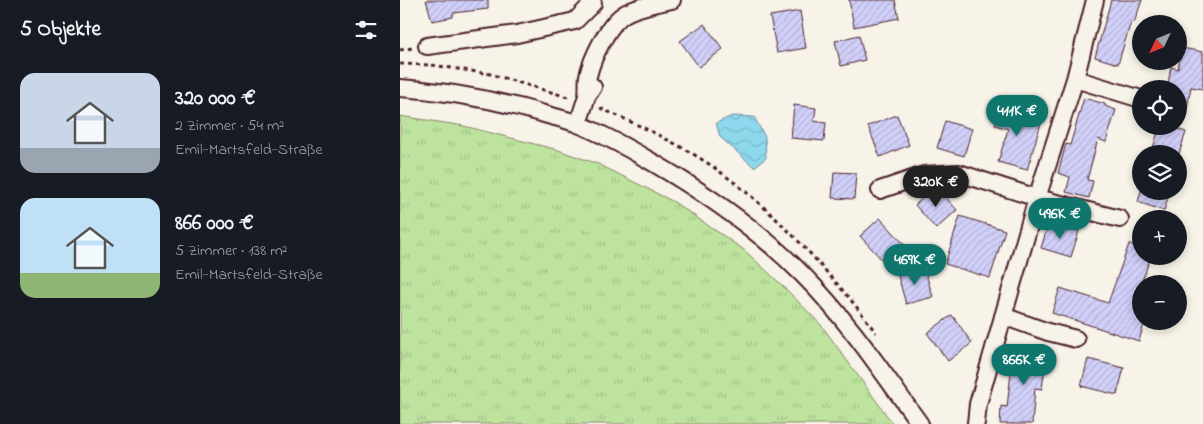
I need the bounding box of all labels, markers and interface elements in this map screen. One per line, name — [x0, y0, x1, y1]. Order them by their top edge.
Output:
text: 5 Objekte — [20, 15, 101, 45]
north arrow — [1132, 15, 1188, 70]
map controls — [1132, 15, 1187, 330]
icon: filters — [352, 16, 380, 44]
button: locate — [1132, 80, 1187, 135]
text: 320 000 € — [175, 84, 256, 114]
icon: home — [60, 93, 120, 153]
pin: 411K € — [976, 94, 1058, 137]
text: 411K € — [997, 99, 1037, 123]
text: 2 Zimmer · 54 m² — [175, 114, 284, 138]
text: Emil-Martsfeld-Straße — [175, 138, 323, 162]
button: layers — [1132, 145, 1187, 200]
pin: 320K € — [895, 166, 977, 208]
text: 320K € — [914, 170, 958, 194]
pin: 496K € — [1019, 198, 1101, 240]
text: 496K € — [1039, 202, 1081, 226]
text: 866 000 € — [175, 209, 254, 239]
button: + — [1132, 210, 1187, 265]
icon: home — [60, 218, 120, 278]
text: 5 Zimmer · 138 m² — [175, 239, 287, 263]
pin: 469K € — [874, 244, 956, 286]
text: 469K € — [894, 248, 936, 272]
text: Emil-Martsfeld-Straße — [175, 263, 323, 287]
button: − — [1132, 275, 1187, 330]
pin: 866K € — [983, 344, 1065, 386]
text: 866K € — [1003, 348, 1046, 372]

